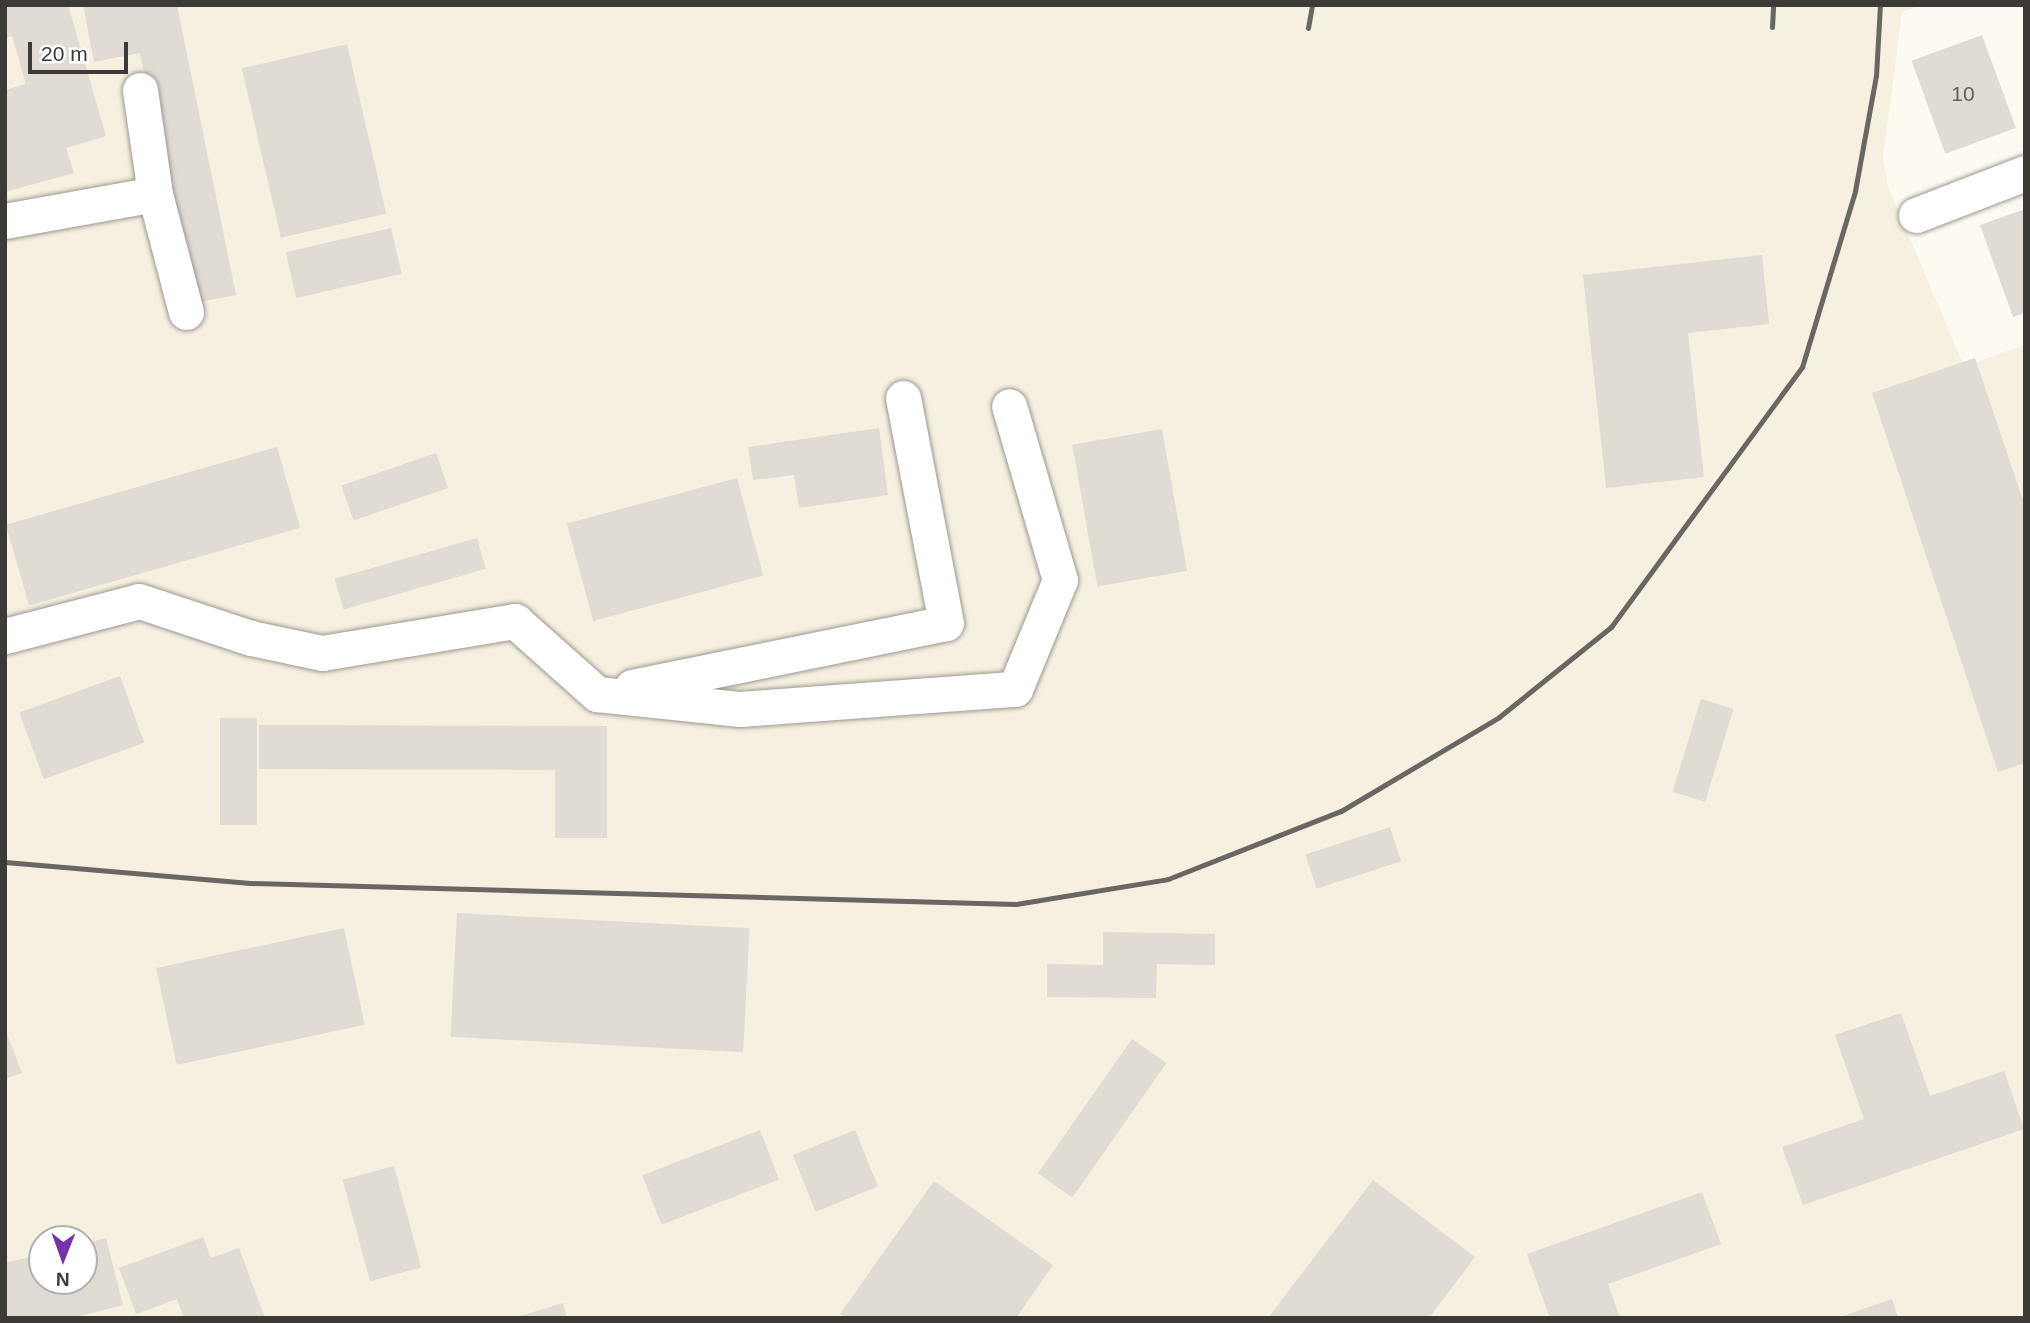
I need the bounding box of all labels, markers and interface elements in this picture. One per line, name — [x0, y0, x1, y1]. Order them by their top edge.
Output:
scale bar — [32, 28, 131, 72]
text: 20 m — [41, 42, 88, 65]
house number: 10 — [1951, 81, 1975, 107]
north arrow — [28, 1225, 98, 1295]
text: N — [56, 1269, 70, 1290]

